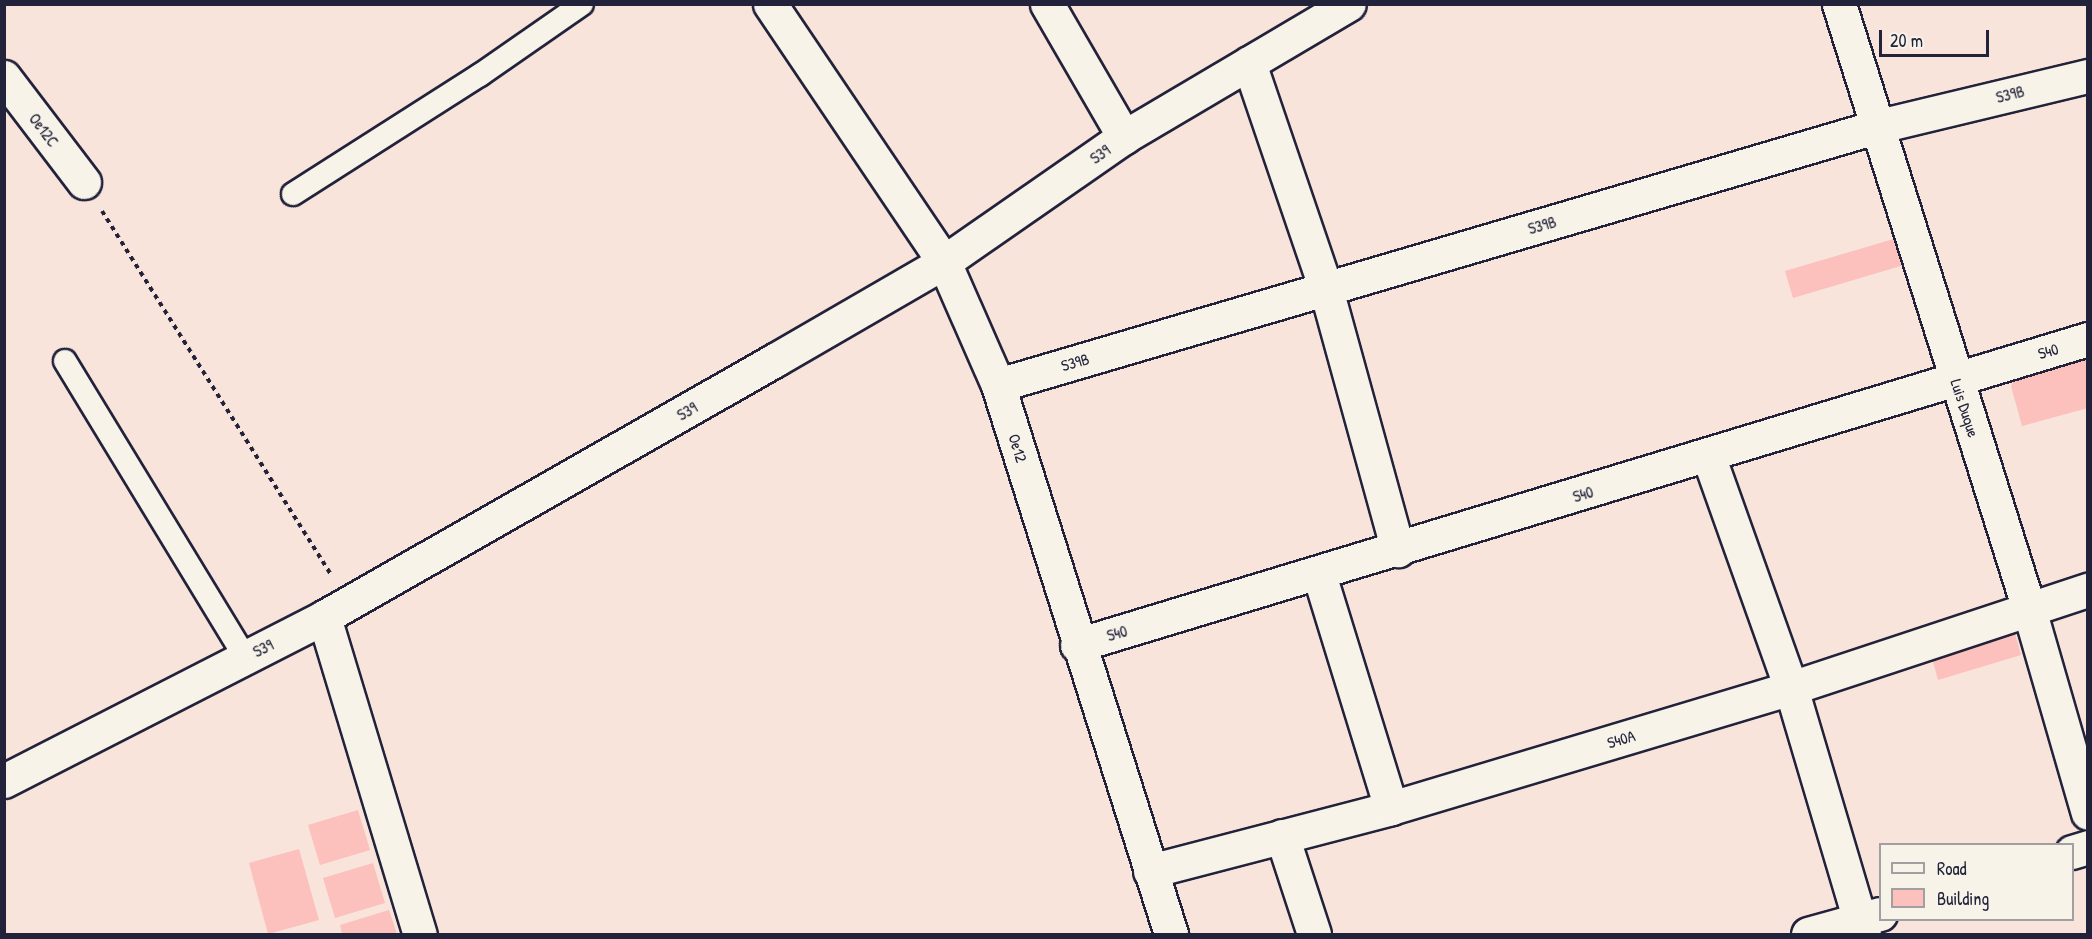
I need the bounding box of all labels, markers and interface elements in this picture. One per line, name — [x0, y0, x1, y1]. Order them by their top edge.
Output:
scale bar — [1882, 18, 1992, 56]
text: 20 m — [1890, 28, 1923, 53]
street label: S39B — [1994, 81, 2026, 107]
street label: Oe12C — [25, 109, 63, 151]
street label: S39 — [1086, 140, 1114, 168]
street label: S39B — [1526, 212, 1558, 238]
street label: S40 — [2035, 339, 2061, 363]
street label: S39B — [1059, 349, 1091, 375]
street label: Luis Duque — [1947, 377, 1983, 439]
street label: S39 — [673, 398, 701, 424]
street label: Oe12 — [1005, 432, 1031, 464]
street label: S40 — [1570, 482, 1596, 506]
street label: S40 — [1104, 621, 1130, 645]
street label: S39 — [250, 635, 276, 661]
street label: S40A — [1605, 726, 1637, 752]
legend — [1879, 843, 2074, 921]
text: Road — [1937, 856, 1967, 881]
text: Building — [1937, 886, 1989, 911]

